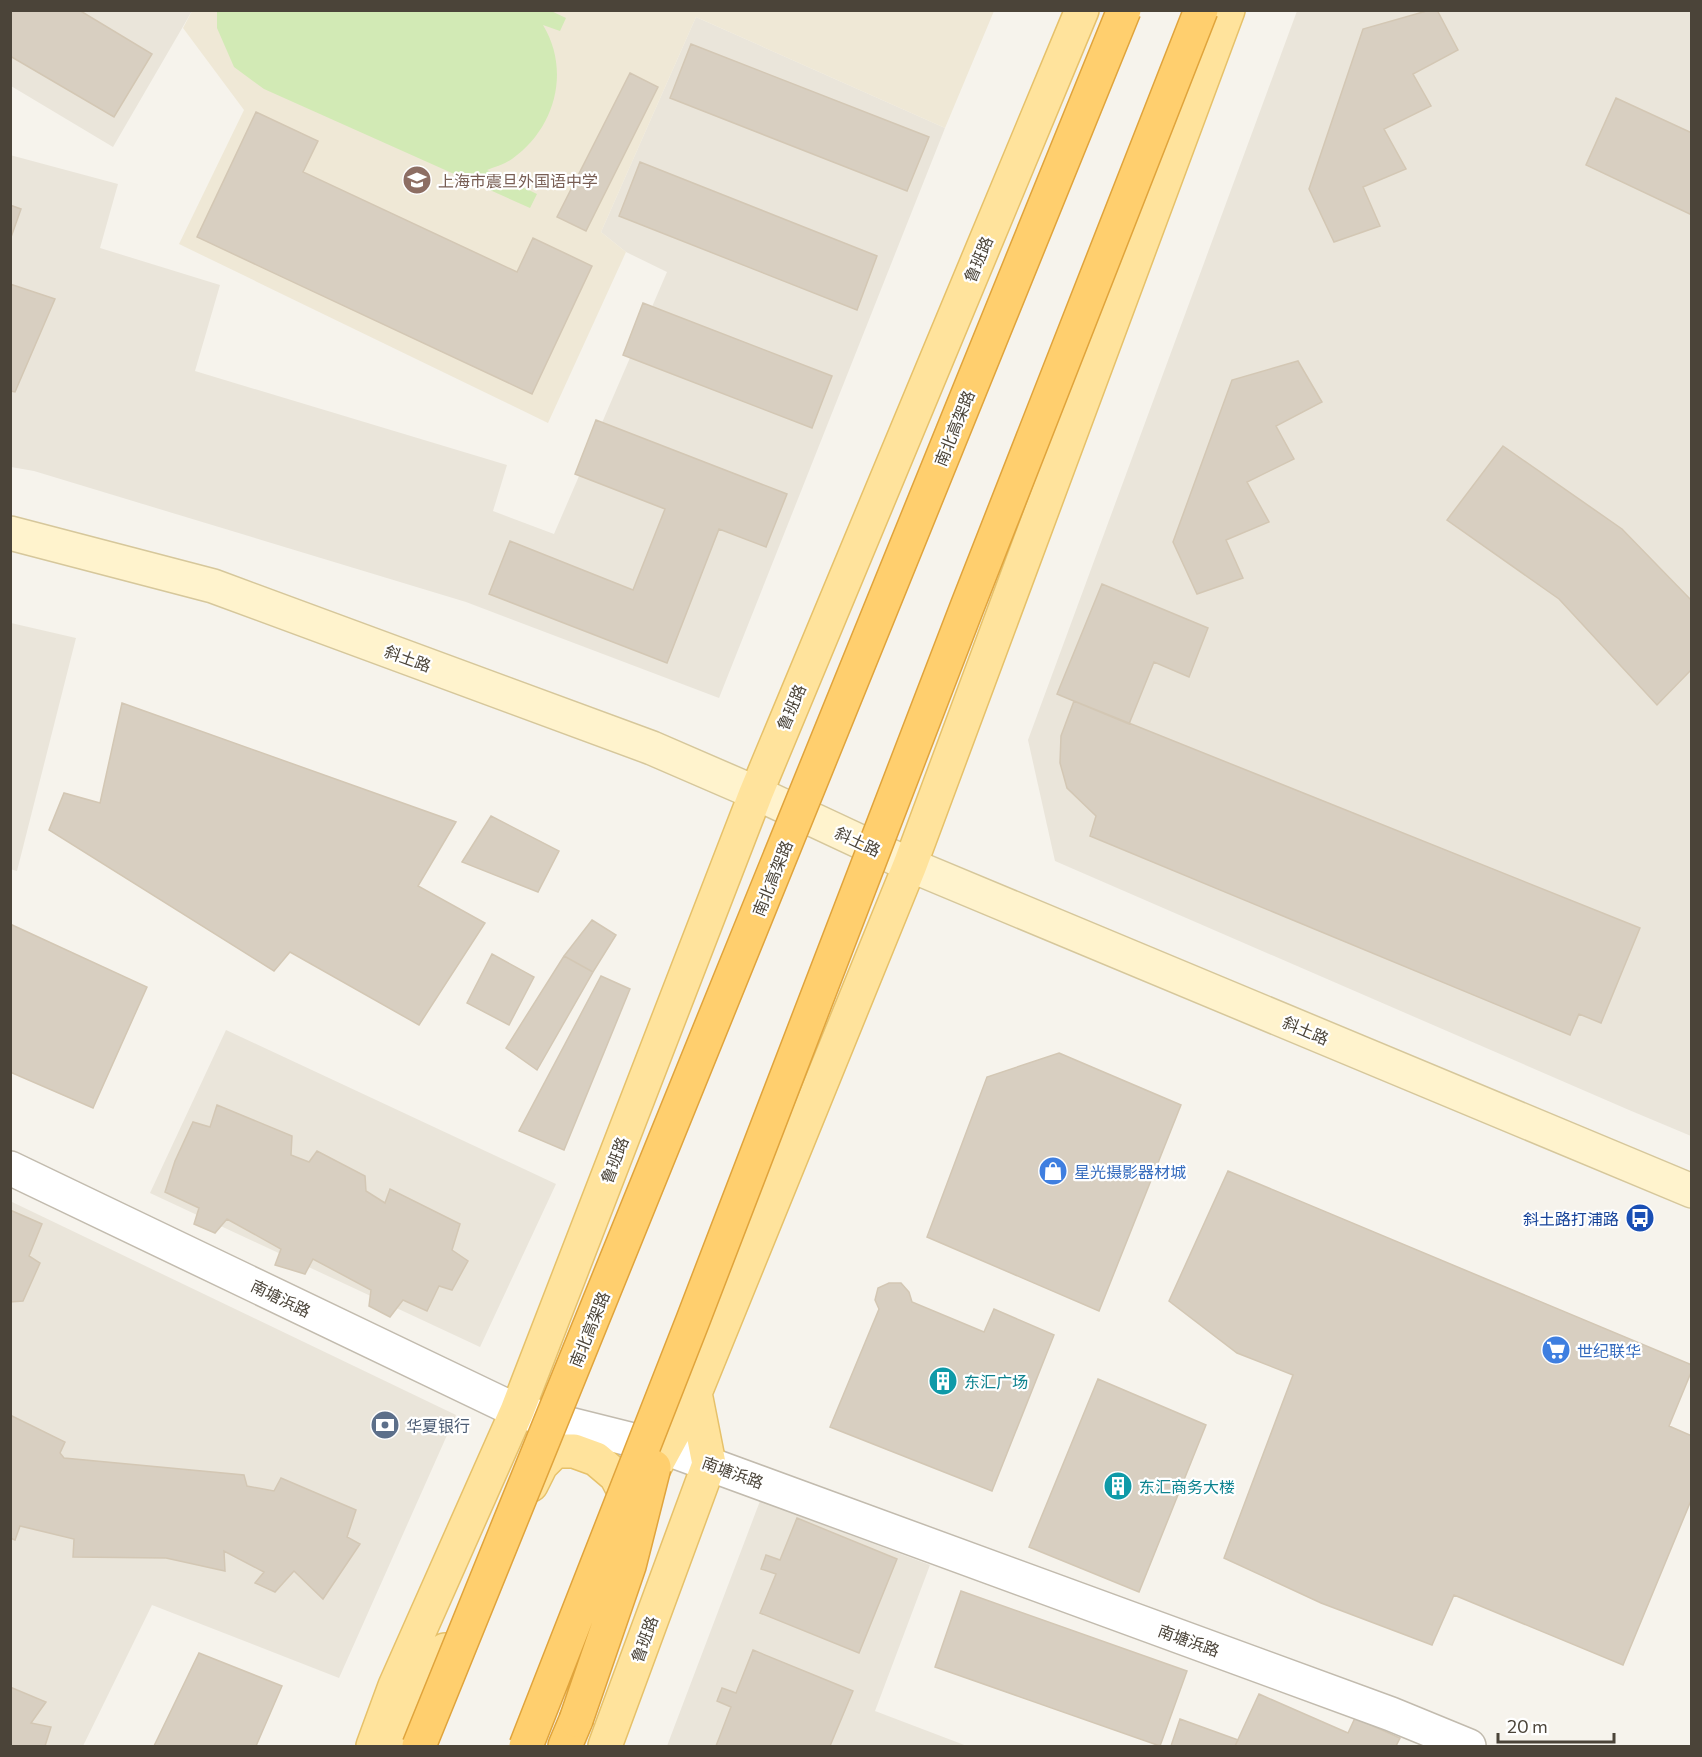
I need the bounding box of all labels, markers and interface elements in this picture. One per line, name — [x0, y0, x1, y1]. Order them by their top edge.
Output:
school or university icon: 上海市震旦外国语中学 — [401, 164, 433, 196]
place label: 上海市震旦外国语中学 — [438, 171, 598, 190]
street label: 鲁班路 — [960, 233, 996, 285]
street label: 南北高架路 — [930, 387, 978, 469]
street label: 斜土路 — [382, 641, 434, 675]
street label: 鲁班路 — [773, 681, 809, 733]
street label: 斜土路 — [832, 822, 884, 860]
street label: 南北高架路 — [748, 837, 796, 919]
street label: 斜土路 — [1280, 1012, 1332, 1048]
street label: 鲁班路 — [597, 1134, 631, 1186]
shop icon: 星光摄影器材城 — [1037, 1155, 1069, 1187]
place label: 星光摄影器材城 — [1074, 1162, 1186, 1181]
bus stop icon: 斜土路打浦路 — [1624, 1202, 1656, 1234]
place label: 斜土路打浦路 — [1523, 1209, 1619, 1228]
street label: 南塘浜路 — [248, 1275, 314, 1321]
street label: 南北高架路 — [565, 1288, 613, 1370]
supermarket icon: 世纪联华 — [1540, 1334, 1572, 1366]
place label: 世纪联华 — [1577, 1341, 1641, 1360]
building icon: 东汇广场 — [927, 1365, 959, 1397]
place label: 东汇广场 — [964, 1372, 1028, 1391]
bank icon: 华夏银行 — [369, 1409, 401, 1441]
place label: 华夏银行 — [406, 1416, 470, 1435]
street label: 南塘浜路 — [700, 1452, 766, 1492]
building icon: 东汇商务大楼 — [1102, 1470, 1134, 1502]
place label: 东汇商务大楼 — [1139, 1477, 1235, 1496]
street label: 鲁班路 — [627, 1613, 661, 1665]
street label: 南塘浜路 — [1156, 1620, 1222, 1660]
scale bar — [1498, 1706, 1614, 1744]
text: 20 m — [1507, 1715, 1548, 1737]

